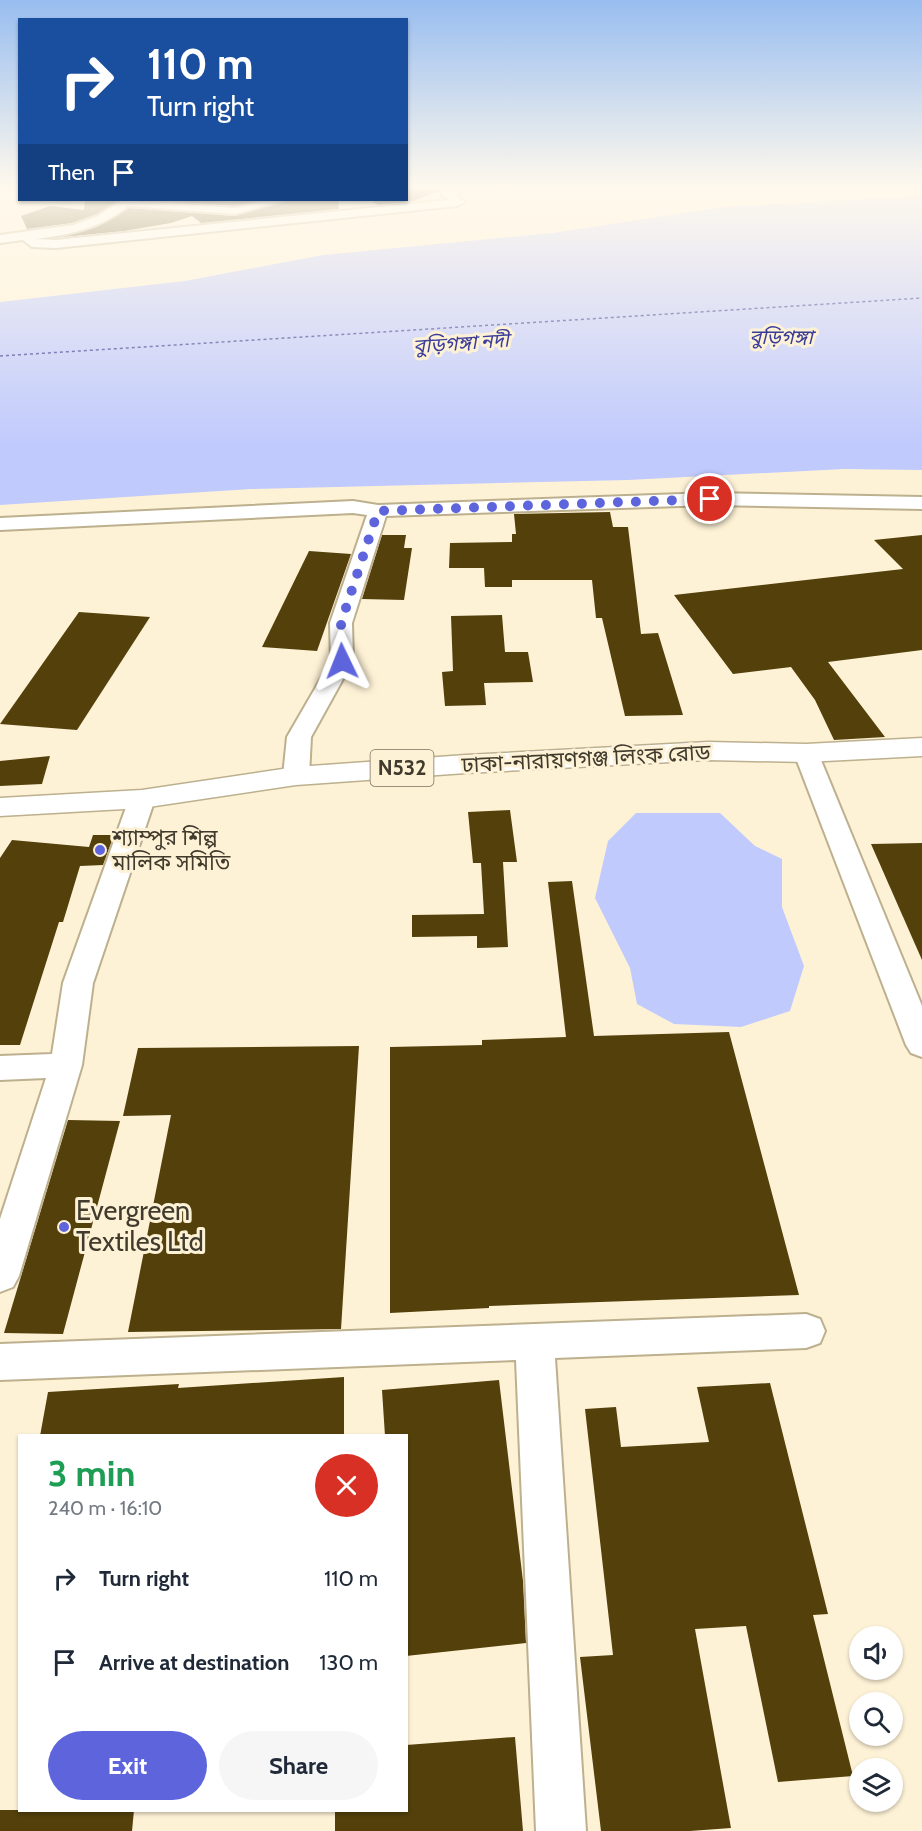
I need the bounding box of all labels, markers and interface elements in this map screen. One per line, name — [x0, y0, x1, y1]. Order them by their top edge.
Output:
text: 110 m — [147, 38, 254, 90]
icon: right — [48, 42, 126, 120]
text: Turn right — [147, 90, 254, 123]
icon: arrive — [107, 156, 140, 189]
text: Then — [48, 159, 95, 186]
water label: বুড়িগঙ্গা — [749, 325, 816, 349]
water label: বুড়িগঙ্গা নদী — [412, 327, 513, 358]
pin — [684, 473, 735, 524]
icon: arrive — [693, 482, 726, 515]
position arrow — [310, 629, 374, 693]
street label: ঢাকা-নারায়ণগঞ্জ লিংক রোড — [460, 738, 711, 779]
road number: N532 — [370, 750, 434, 786]
place label: শ্যাম্পুর শিল্প মালিক সমিতি — [111, 824, 231, 876]
marker: শ্যাম্পুর শিল্প মালিক সমিতি — [93, 843, 107, 857]
place label: Evergreen Textiles Ltd — [76, 1194, 204, 1258]
marker: Evergreen Textiles Ltd — [57, 1220, 71, 1234]
text: 3 min — [48, 1451, 135, 1495]
button: close — [315, 1454, 378, 1517]
text: 240 m · 16:10 — [48, 1496, 162, 1520]
icon: right — [48, 1562, 81, 1595]
text: Turn right — [99, 1565, 189, 1592]
text: 110 m — [324, 1565, 378, 1592]
map controls — [849, 1626, 903, 1812]
button: sound — [849, 1626, 903, 1680]
icon: arrive — [48, 1646, 81, 1679]
text: Arrive at destination — [99, 1649, 289, 1676]
text: 130 m — [319, 1649, 378, 1676]
button: search — [849, 1692, 903, 1746]
button: Exit — [48, 1731, 207, 1800]
button: Share — [219, 1731, 378, 1800]
button: layers — [849, 1758, 903, 1812]

